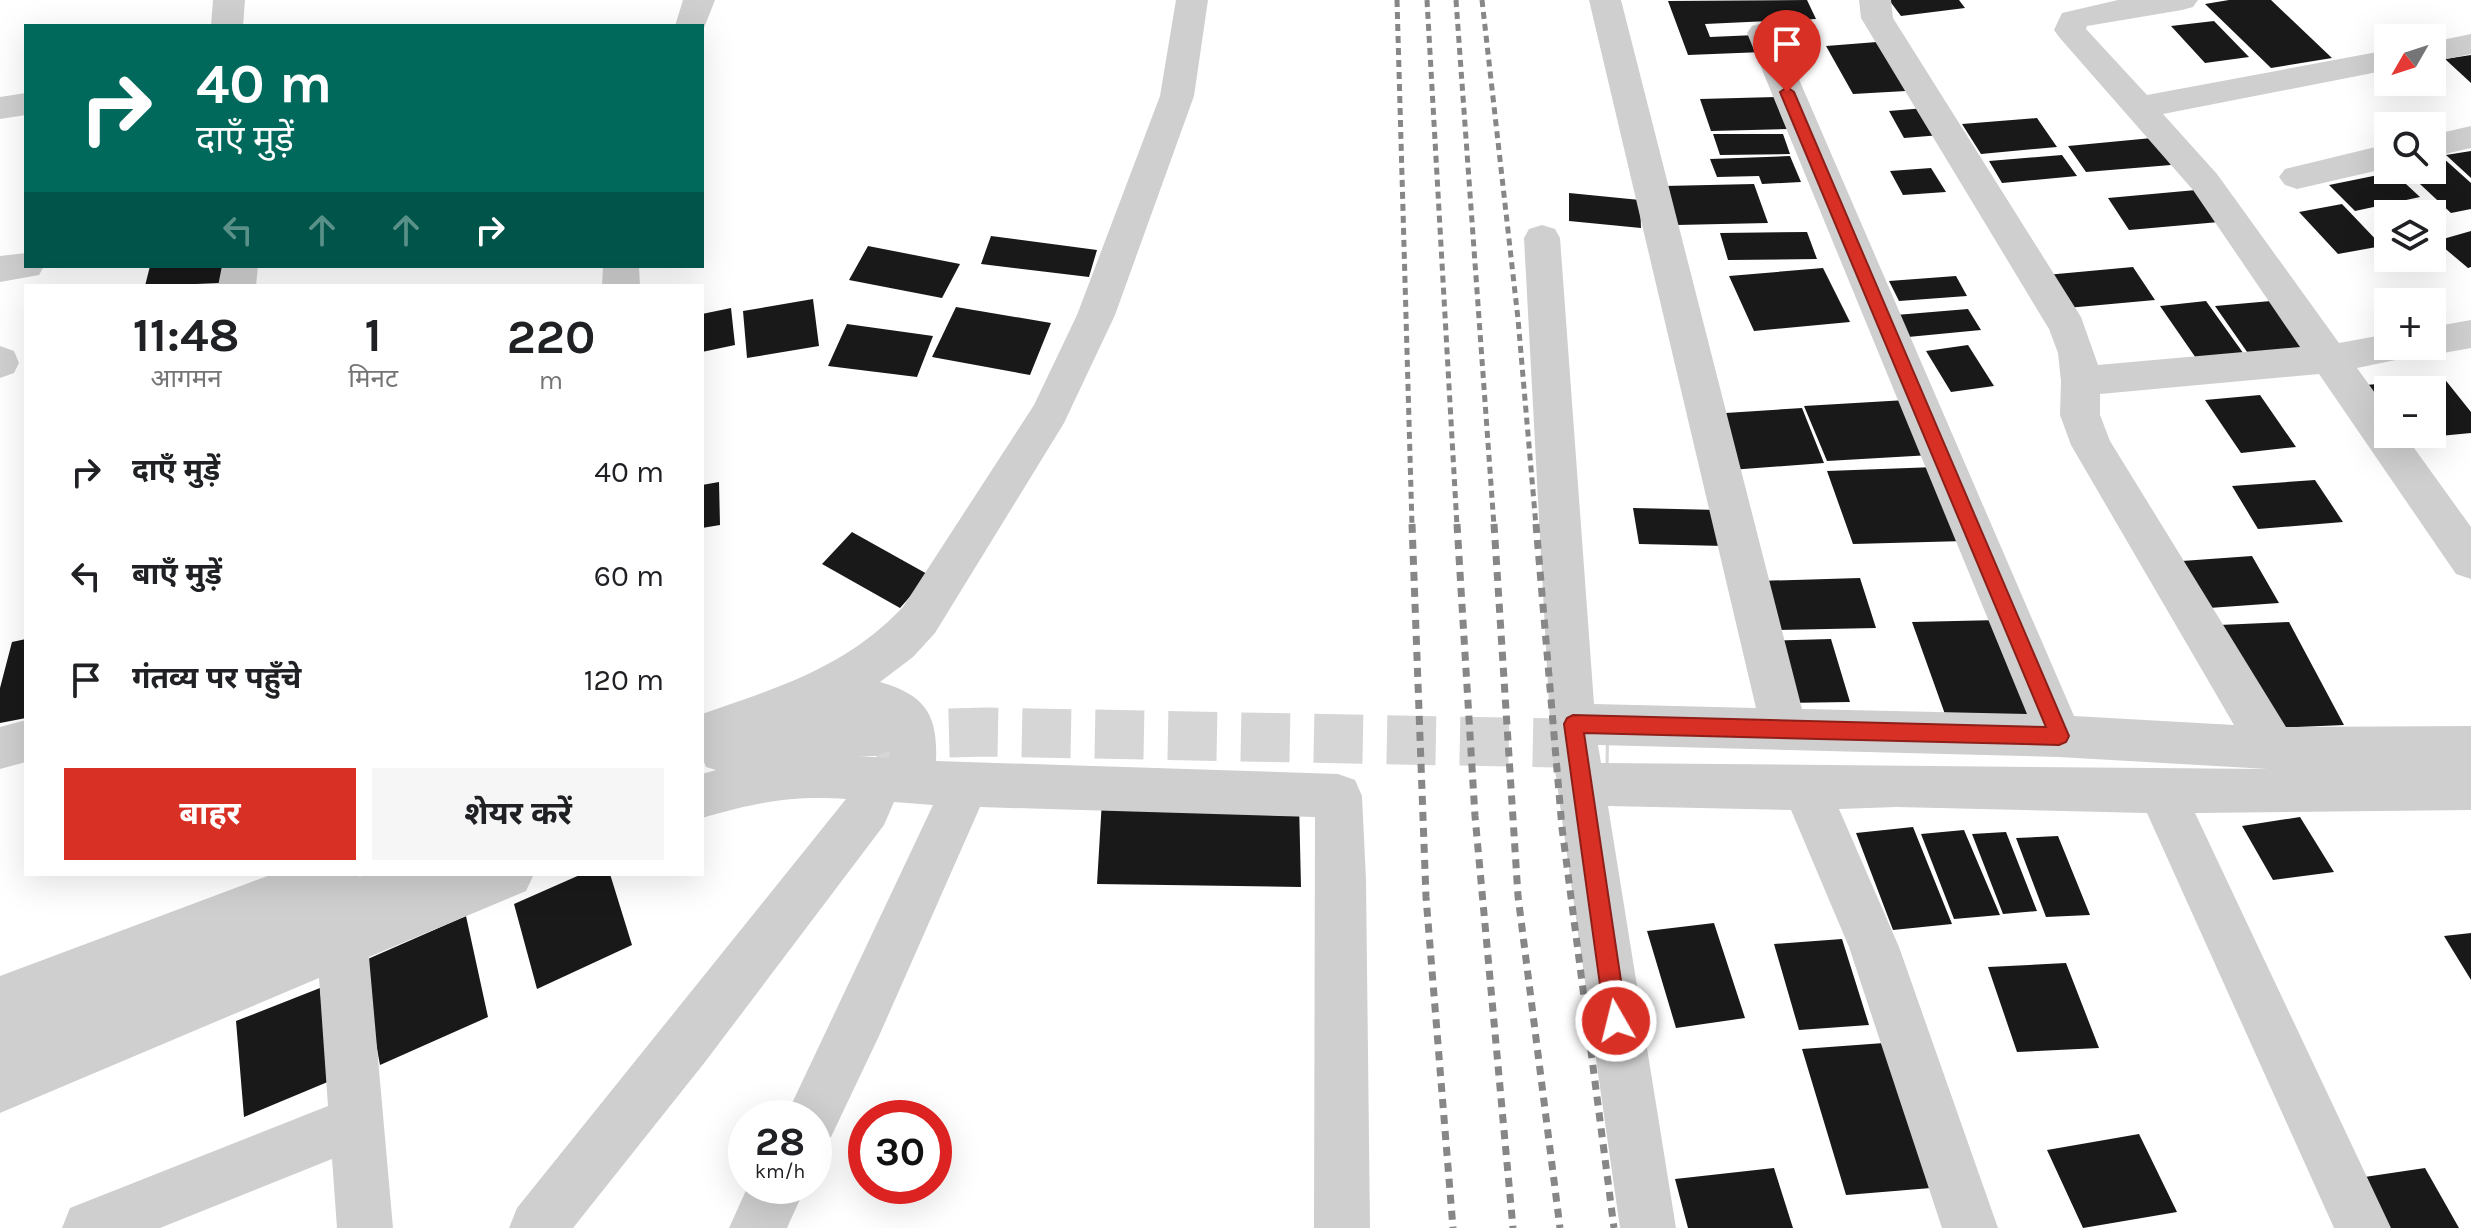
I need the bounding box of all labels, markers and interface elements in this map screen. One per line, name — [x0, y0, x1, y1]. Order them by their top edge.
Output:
pin — [1753, 10, 1821, 92]
icon: arrive — [1765, 22, 1809, 66]
north arrow — [2374, 24, 2446, 96]
map controls — [2374, 24, 2446, 448]
text: 40 m — [196, 51, 332, 116]
icon: right — [64, 56, 168, 160]
button: search — [2374, 112, 2446, 184]
text: दाएँ मुड़ें — [196, 118, 294, 160]
button: layers — [2374, 200, 2446, 272]
icon: left — [216, 208, 260, 252]
icon: ahead — [300, 208, 344, 252]
icon: ahead — [384, 208, 428, 252]
icon: right — [468, 208, 512, 252]
button: + — [2374, 288, 2446, 360]
text: 11:48 — [133, 307, 240, 363]
text: 1 — [365, 307, 382, 363]
text: 220 — [507, 309, 595, 365]
text: आगमन — [151, 363, 222, 394]
text: मिनट — [348, 363, 398, 394]
text: m — [539, 365, 563, 396]
button: − — [2374, 376, 2446, 448]
icon: right — [64, 450, 108, 494]
text: दाएँ मुड़ें — [132, 452, 220, 488]
text: 40 m — [594, 454, 664, 490]
icon: left — [64, 554, 108, 598]
text: बाएँ मुड़ें — [132, 556, 222, 592]
text: 60 m — [594, 558, 664, 594]
icon: arrive — [64, 658, 108, 702]
text: गंतव्य पर पहुँचे — [132, 660, 301, 696]
text: 120 m — [584, 662, 664, 698]
button: बाहर — [64, 768, 356, 860]
button: शेयर करें — [372, 768, 664, 860]
position arrow — [1574, 979, 1658, 1063]
speed limit sign: 30 — [848, 1100, 952, 1204]
text: 28 — [755, 1118, 805, 1165]
text: km/h — [755, 1160, 805, 1183]

